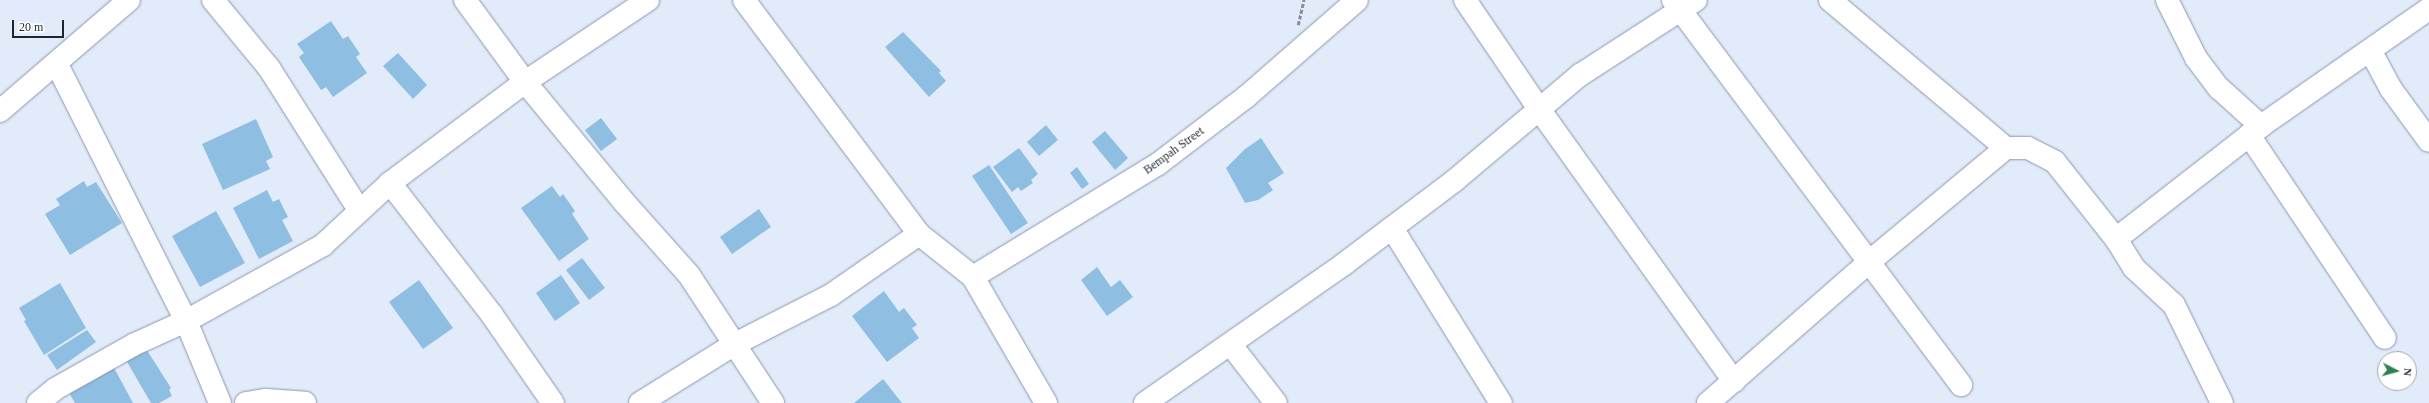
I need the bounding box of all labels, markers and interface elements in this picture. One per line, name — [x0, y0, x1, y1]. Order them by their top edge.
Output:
scale bar — [14, 12, 66, 38]
text: 20 m — [19, 20, 43, 34]
street label: Bempah Street — [1141, 124, 1207, 178]
north arrow — [2377, 351, 2417, 391]
text: N — [2402, 368, 2414, 377]

